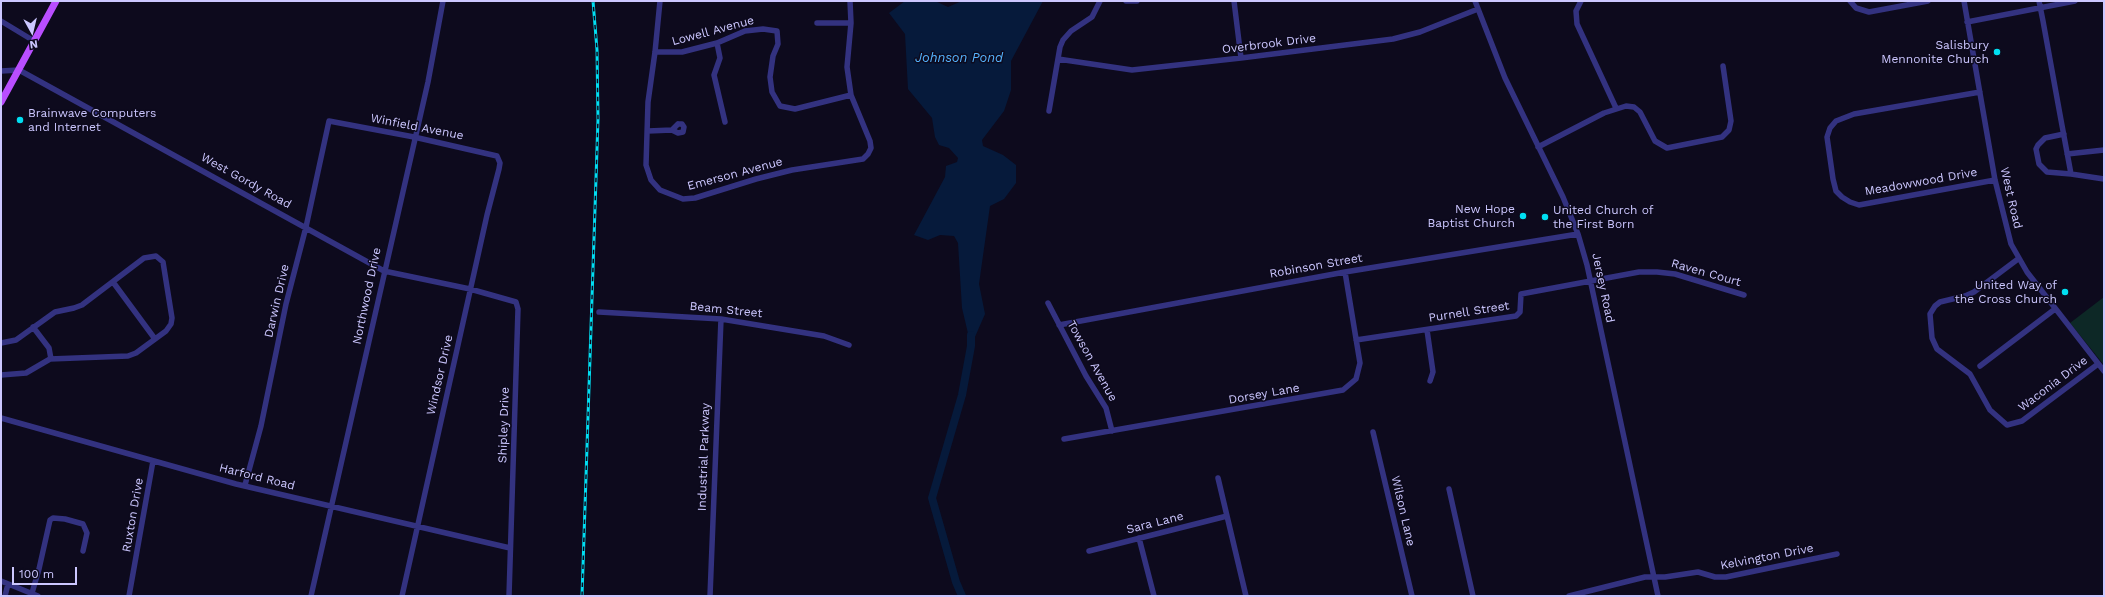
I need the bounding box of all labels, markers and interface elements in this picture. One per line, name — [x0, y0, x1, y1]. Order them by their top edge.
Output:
north arrow — [12, 12, 52, 52]
street label: Lowell Avenue — [670, 13, 756, 49]
street label: Overbrook Drive — [1221, 31, 1317, 57]
text: N — [29, 37, 39, 51]
place label: Salisbury Mennonite Church — [1881, 38, 1989, 66]
marker: Salisbury Mennonite Church — [1992, 47, 2002, 57]
water label: Johnson Pond — [915, 50, 1003, 66]
place label: Brainwave Computers and Internet — [28, 106, 156, 134]
street label: Winfield Avenue — [369, 111, 465, 143]
marker: Brainwave Computers and Internet — [15, 115, 25, 125]
street label: West Gordy Road — [198, 150, 294, 212]
street label: Emerson Avenue — [686, 154, 784, 194]
street label: Meadowwood Drive — [1864, 165, 1978, 199]
street label: West Road — [1997, 166, 2025, 230]
place label: New Hope Baptist Church — [1427, 202, 1515, 230]
place label: United Church of the First Born — [1553, 203, 1653, 231]
marker: New Hope Baptist Church — [1518, 211, 1528, 221]
marker: United Church of the First Born — [1540, 212, 1550, 222]
street label: Northwood Drive — [350, 246, 384, 346]
street label: Robinson Street — [1268, 251, 1364, 281]
street label: Jersey Road — [1589, 252, 1617, 324]
street label: Raven Court — [1670, 256, 1742, 290]
street label: Darwin Drive — [262, 263, 292, 339]
place label: United Way of the Cross Church — [1955, 278, 2057, 306]
marker: United Way of the Cross Church — [2060, 287, 2070, 297]
street label: Beam Street — [689, 299, 763, 321]
street label: Purnell Street — [1428, 299, 1510, 325]
street label: Towson Avenue — [1064, 318, 1120, 404]
street label: Windsor Drive — [424, 333, 456, 417]
street label: Waconia Drive — [2015, 353, 2091, 415]
street label: Dorsey Lane — [1227, 381, 1301, 407]
street label: Shipley Drive — [495, 387, 513, 463]
street label: Industrial Parkway — [695, 403, 713, 511]
street label: Harford Road — [218, 461, 296, 493]
street label: Wilson Lane — [1388, 474, 1418, 548]
street label: Ruxton Drive — [119, 477, 147, 553]
street label: Sara Lane — [1125, 509, 1185, 537]
street label: Kelvington Drive — [1719, 541, 1815, 573]
scale bar — [14, 559, 79, 585]
text: 100 m — [19, 567, 54, 581]

